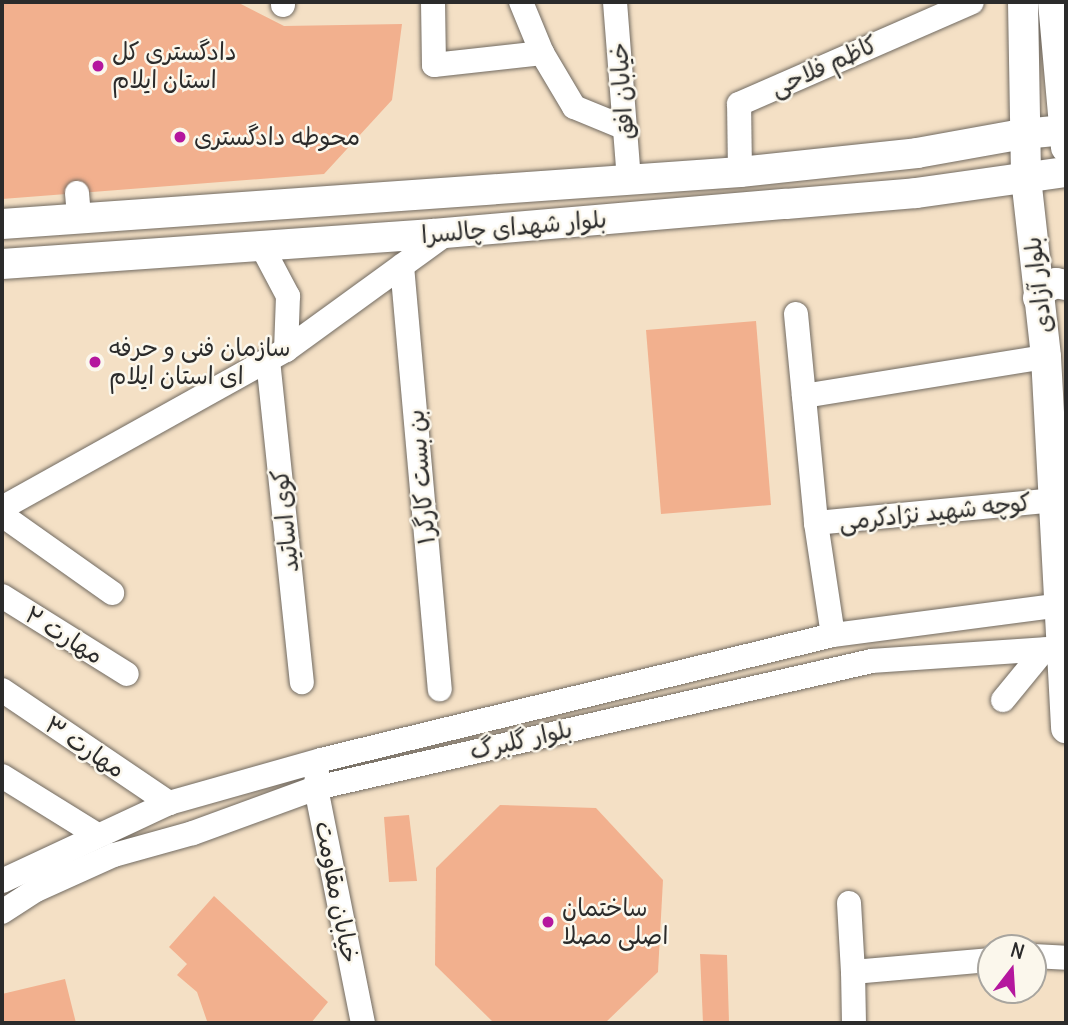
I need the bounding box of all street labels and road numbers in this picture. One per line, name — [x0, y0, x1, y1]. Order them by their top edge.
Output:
street label: کاظم فلاحی — [766, 30, 882, 102]
street label: خیابان افق — [604, 41, 640, 141]
street label: بلوار شهدای چالسرا — [420, 205, 608, 249]
street label: بلوار آزادی — [1018, 235, 1058, 335]
street label: بن بست کارگر۱ — [401, 408, 441, 546]
street label: کوی اساتید — [265, 468, 305, 574]
street label: کوچه شهید نژادکرمی — [838, 488, 1032, 536]
street label: مهارت ۲ — [20, 600, 108, 670]
street label: مهارت ۳ — [40, 710, 130, 784]
street label: بلوار گلبرگ — [467, 714, 575, 766]
street label: خیابان مقاومت — [309, 819, 365, 965]

